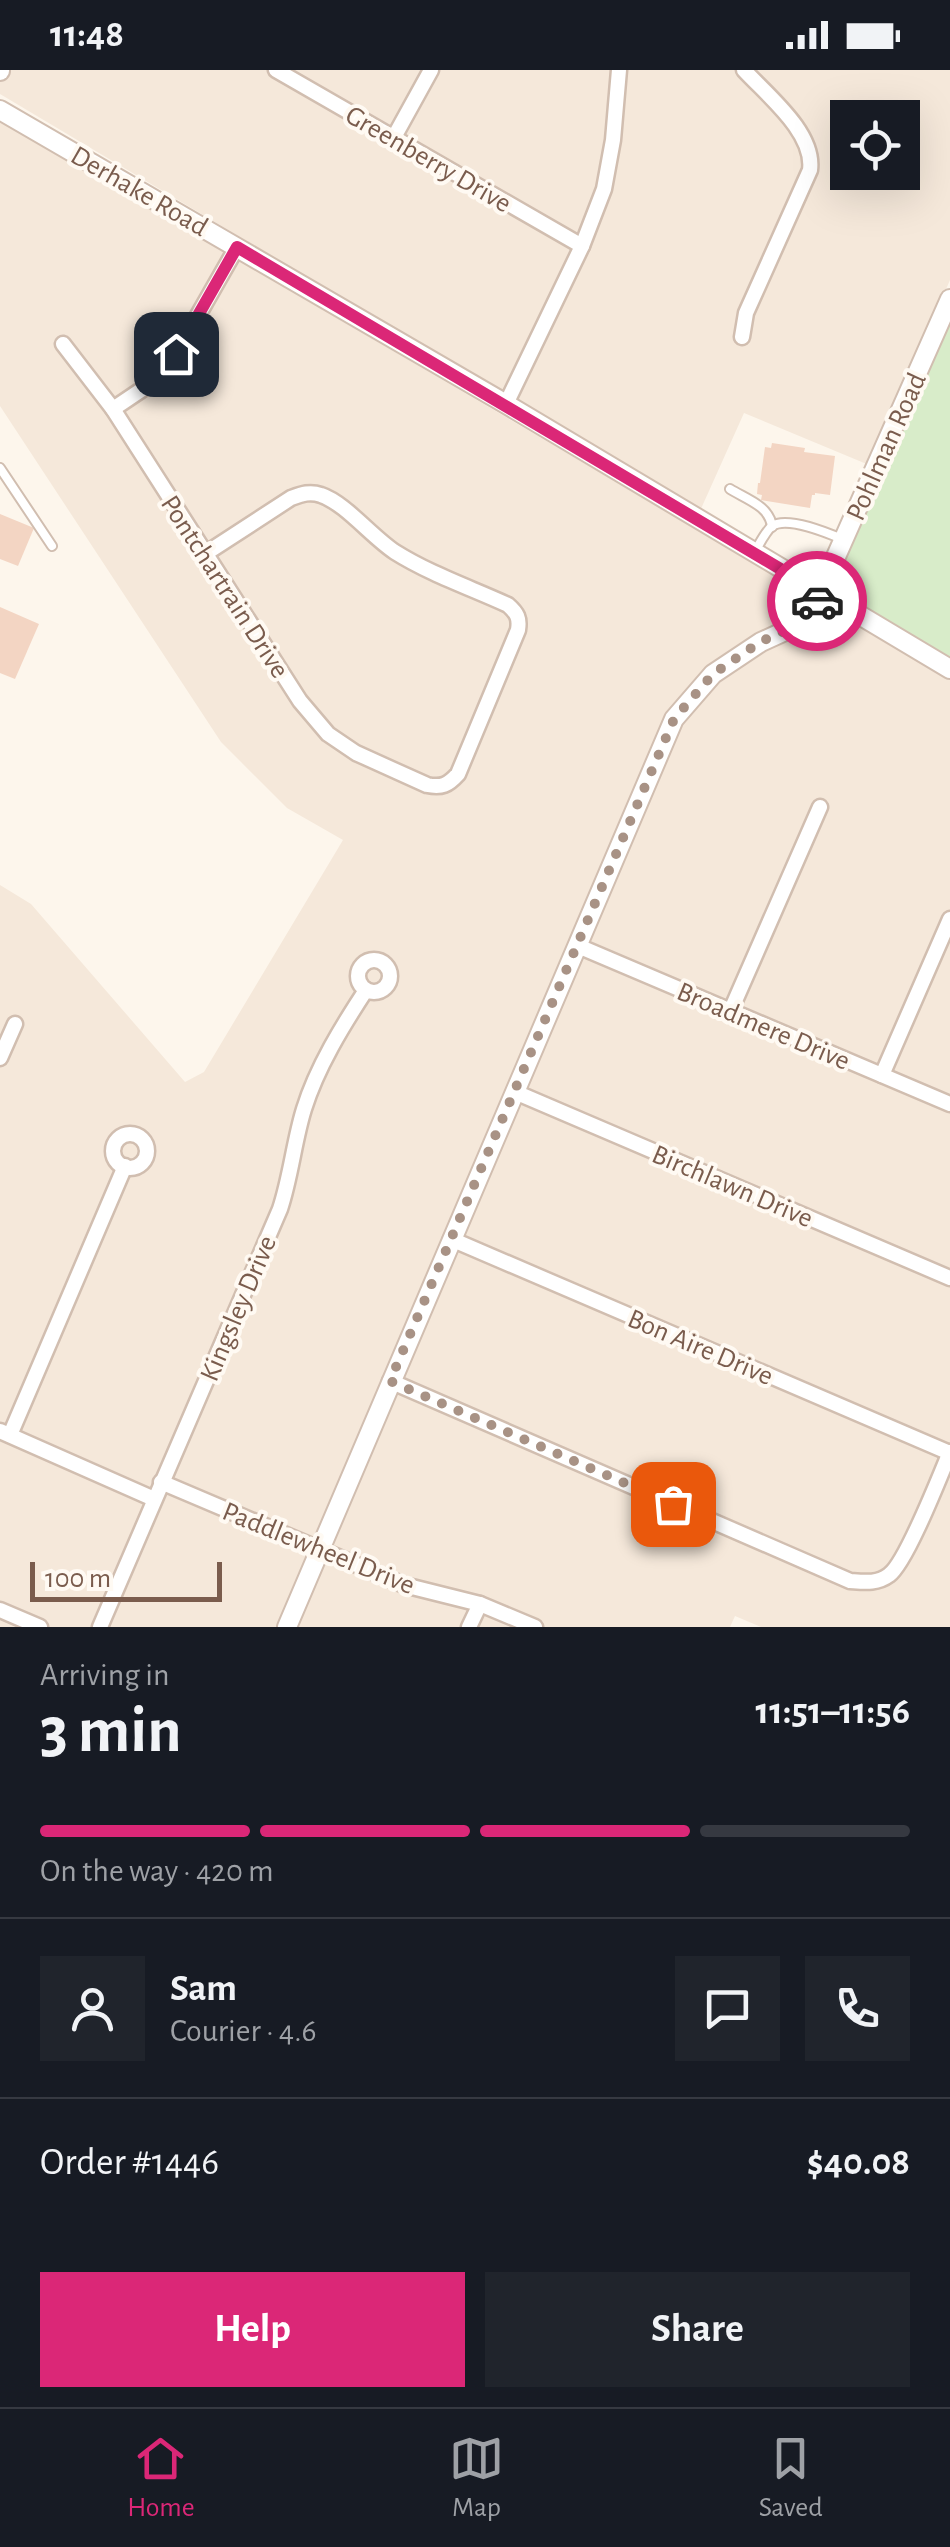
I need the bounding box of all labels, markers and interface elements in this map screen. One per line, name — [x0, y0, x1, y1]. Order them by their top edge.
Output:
text: 11:48 — [50, 16, 124, 54]
map controls — [830, 100, 920, 190]
button: locate — [830, 100, 920, 190]
street label: Greenberry Drive — [340, 101, 516, 218]
street label: Derhake Road — [66, 141, 212, 242]
pin — [134, 312, 219, 397]
icon: home — [149, 327, 204, 382]
street label: Pohlman Road — [842, 369, 932, 525]
street label: Pontchartrain Drive — [155, 491, 294, 683]
courier — [767, 551, 867, 651]
icon: car — [790, 574, 845, 629]
street label: Broadmere Drive — [673, 978, 854, 1076]
street label: Birchlawn Drive — [648, 1140, 817, 1233]
street label: Kingsley Drive — [196, 1232, 282, 1386]
street label: Bon Aire Drive — [623, 1305, 777, 1391]
pin — [631, 1462, 716, 1547]
icon: bag — [646, 1477, 701, 1532]
street label: Paddlewheel Drive — [218, 1498, 418, 1600]
scale bar — [30, 1557, 222, 1602]
text: 100 m — [45, 1565, 111, 1593]
text: Arriving in — [40, 1659, 169, 1691]
text: 11:51–11:56 — [755, 1693, 910, 1731]
text: 3 min — [40, 1699, 182, 1764]
text: On the way · 420 m — [40, 1855, 274, 1887]
button: person — [40, 1956, 145, 2061]
button: chat — [675, 1956, 780, 2061]
button: phone — [805, 1956, 910, 2061]
text: Sam — [170, 1970, 237, 2008]
text: Courier · 4.6 — [170, 2015, 317, 2047]
text: Order #1446 — [40, 2144, 219, 2182]
text: $40.08 — [807, 2144, 910, 2182]
button: Help — [40, 2272, 465, 2387]
button: Share — [485, 2272, 910, 2387]
tab: Home — [127, 2431, 195, 2525]
tab: Map — [449, 2431, 504, 2525]
tab: Saved — [759, 2431, 823, 2525]

